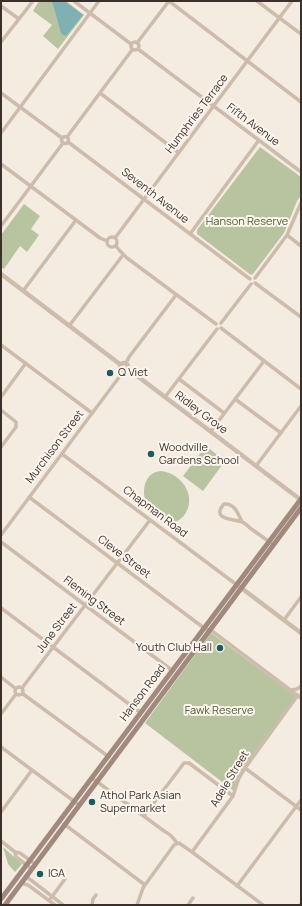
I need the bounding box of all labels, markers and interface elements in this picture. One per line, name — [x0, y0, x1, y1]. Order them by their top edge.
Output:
street label: Humphries Terrace — [163, 72, 231, 156]
street label: Fifth Avenue — [224, 101, 282, 149]
street label: Seventh Avenue — [119, 166, 191, 226]
park label: Hanson Reserve — [206, 215, 288, 229]
place label: Q Viet — [118, 366, 148, 380]
marker: Q Viet — [105, 368, 115, 378]
street label: Ridley Grove — [172, 389, 230, 437]
street label: Murchison Street — [23, 408, 87, 486]
place label: Woodville Gardens School — [159, 441, 239, 467]
marker: Woodville Gardens School — [146, 449, 156, 459]
street label: Chapman Road — [120, 483, 190, 541]
street label: Cleve Street — [95, 533, 153, 581]
street label: Fleming Street — [61, 574, 127, 628]
street label: June Street — [34, 600, 80, 656]
place label: Youth Club Hall — [136, 641, 212, 655]
marker: Youth Club Hall — [215, 643, 225, 653]
street label: Hanson Road — [117, 662, 169, 724]
park label: Fawk Reserve — [185, 704, 253, 718]
street label: Adele Street — [208, 748, 252, 810]
place label: Athol Park Asian Supermarket — [100, 789, 181, 815]
marker: Athol Park Asian Supermarket — [87, 797, 97, 807]
place label: IGA — [48, 867, 65, 881]
marker: IGA — [35, 869, 45, 879]

